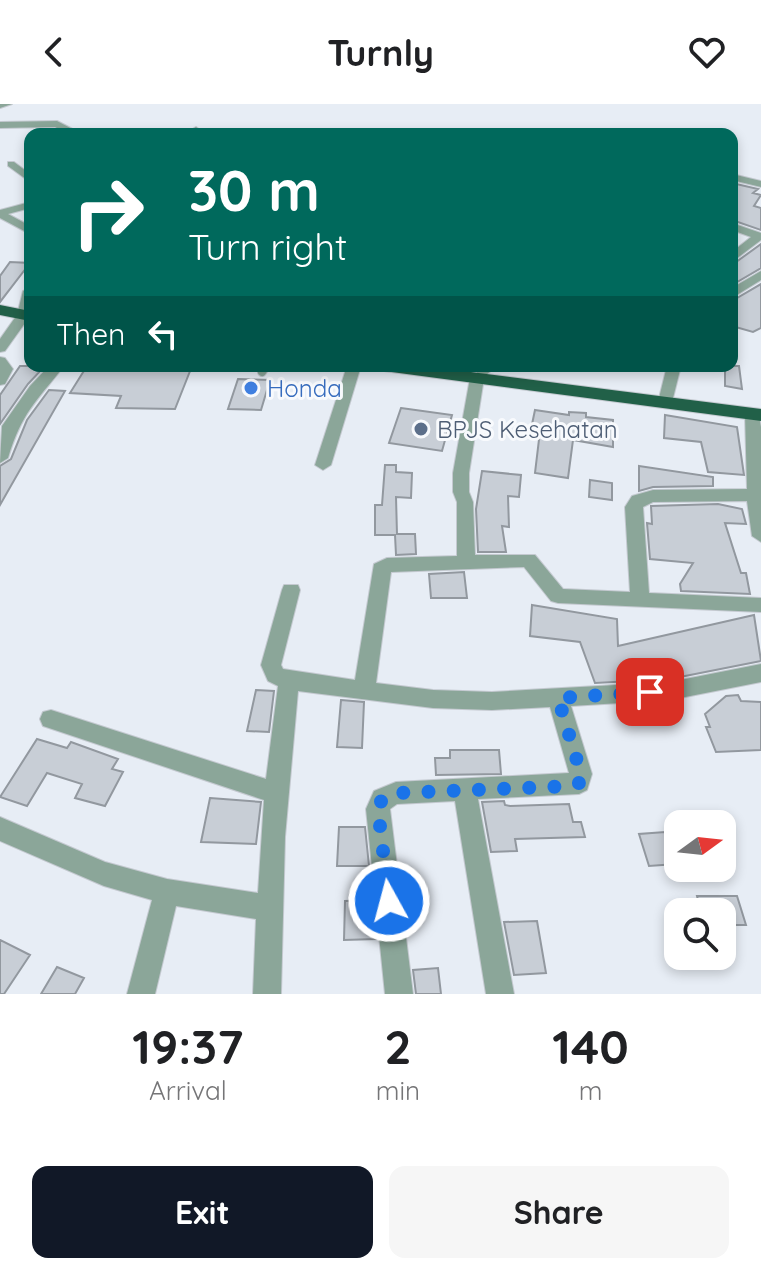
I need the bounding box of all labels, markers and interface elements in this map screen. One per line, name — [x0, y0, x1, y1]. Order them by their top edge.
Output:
icon: back — [32, 30, 76, 74]
text: Turnly — [327, 30, 434, 75]
icon: heart — [685, 30, 729, 74]
text: 30 m — [188, 155, 320, 225]
icon: right — [56, 160, 160, 264]
text: Turn right — [188, 224, 347, 269]
icon: left — [141, 312, 185, 356]
text: Then — [56, 315, 125, 353]
place label: Honda — [267, 373, 342, 403]
marker: Honda — [242, 379, 260, 397]
place label: BPJS Kesehatan — [437, 414, 618, 444]
marker: BPJS Kesehatan — [412, 420, 430, 438]
pin — [616, 658, 684, 726]
icon: arrive — [628, 670, 672, 714]
north arrow — [664, 810, 736, 882]
map controls — [664, 810, 736, 970]
position arrow — [347, 859, 431, 943]
button: search — [664, 898, 736, 970]
text: 19:37 — [132, 1016, 243, 1076]
text: 2 — [384, 1016, 412, 1076]
text: 140 — [552, 1016, 629, 1076]
text: Arrival — [149, 1074, 227, 1107]
text: min — [376, 1074, 420, 1107]
text: m — [579, 1074, 602, 1107]
button: Exit — [32, 1166, 373, 1258]
button: Share — [389, 1166, 729, 1258]

